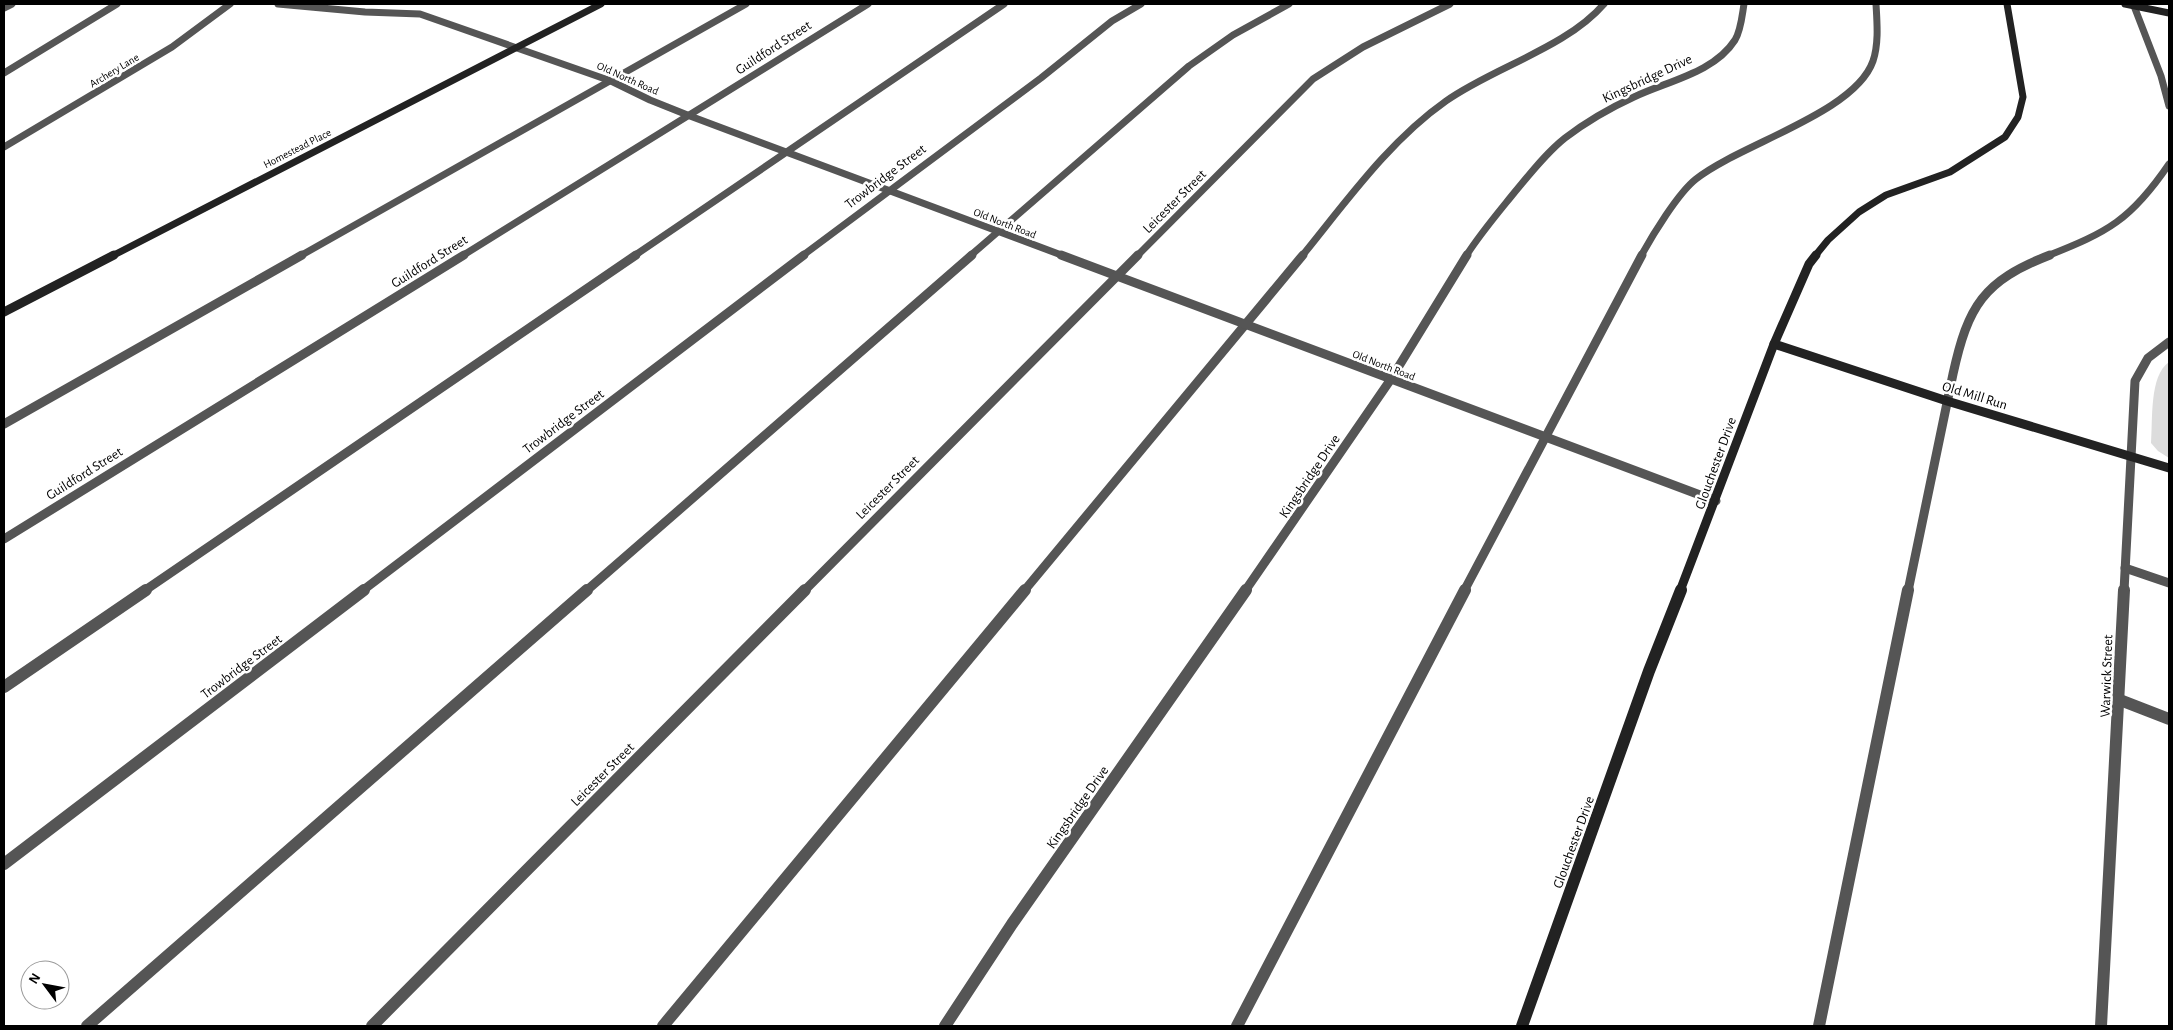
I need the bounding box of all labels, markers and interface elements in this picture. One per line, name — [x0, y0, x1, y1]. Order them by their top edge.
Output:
street label: Guildford Street — [733, 18, 814, 77]
street label: Archery Lane — [88, 51, 141, 89]
street label: Kingsbridge Drive — [1600, 52, 1694, 106]
street label: Old North Road — [595, 60, 661, 97]
street label: Homestead Place — [262, 127, 333, 170]
street label: Trowbridge Street — [843, 142, 929, 212]
street label: Leicester Street — [1140, 167, 1209, 236]
street label: Old North Road — [972, 206, 1038, 241]
street label: Guildford Street — [389, 233, 471, 291]
street label: Old North Road — [1351, 348, 1417, 383]
street label: Old Mill Run — [1940, 379, 2009, 412]
street label: Trowbridge Street — [521, 387, 607, 457]
street label: Glouchester Drive — [1693, 416, 1739, 511]
street label: Kingsbridge Drive — [1277, 432, 1343, 521]
street label: Guildford Street — [44, 445, 126, 503]
street label: Leicester Street — [853, 453, 922, 522]
street label: Trowbridge Street — [199, 632, 285, 702]
street label: Warwick Street — [2099, 634, 2115, 718]
street label: Leicester Street — [568, 740, 637, 809]
street label: Kingsbridge Drive — [1044, 764, 1111, 851]
street label: Glouchester Drive — [1551, 795, 1597, 890]
north arrow — [20, 960, 70, 1010]
text: N — [26, 971, 43, 986]

